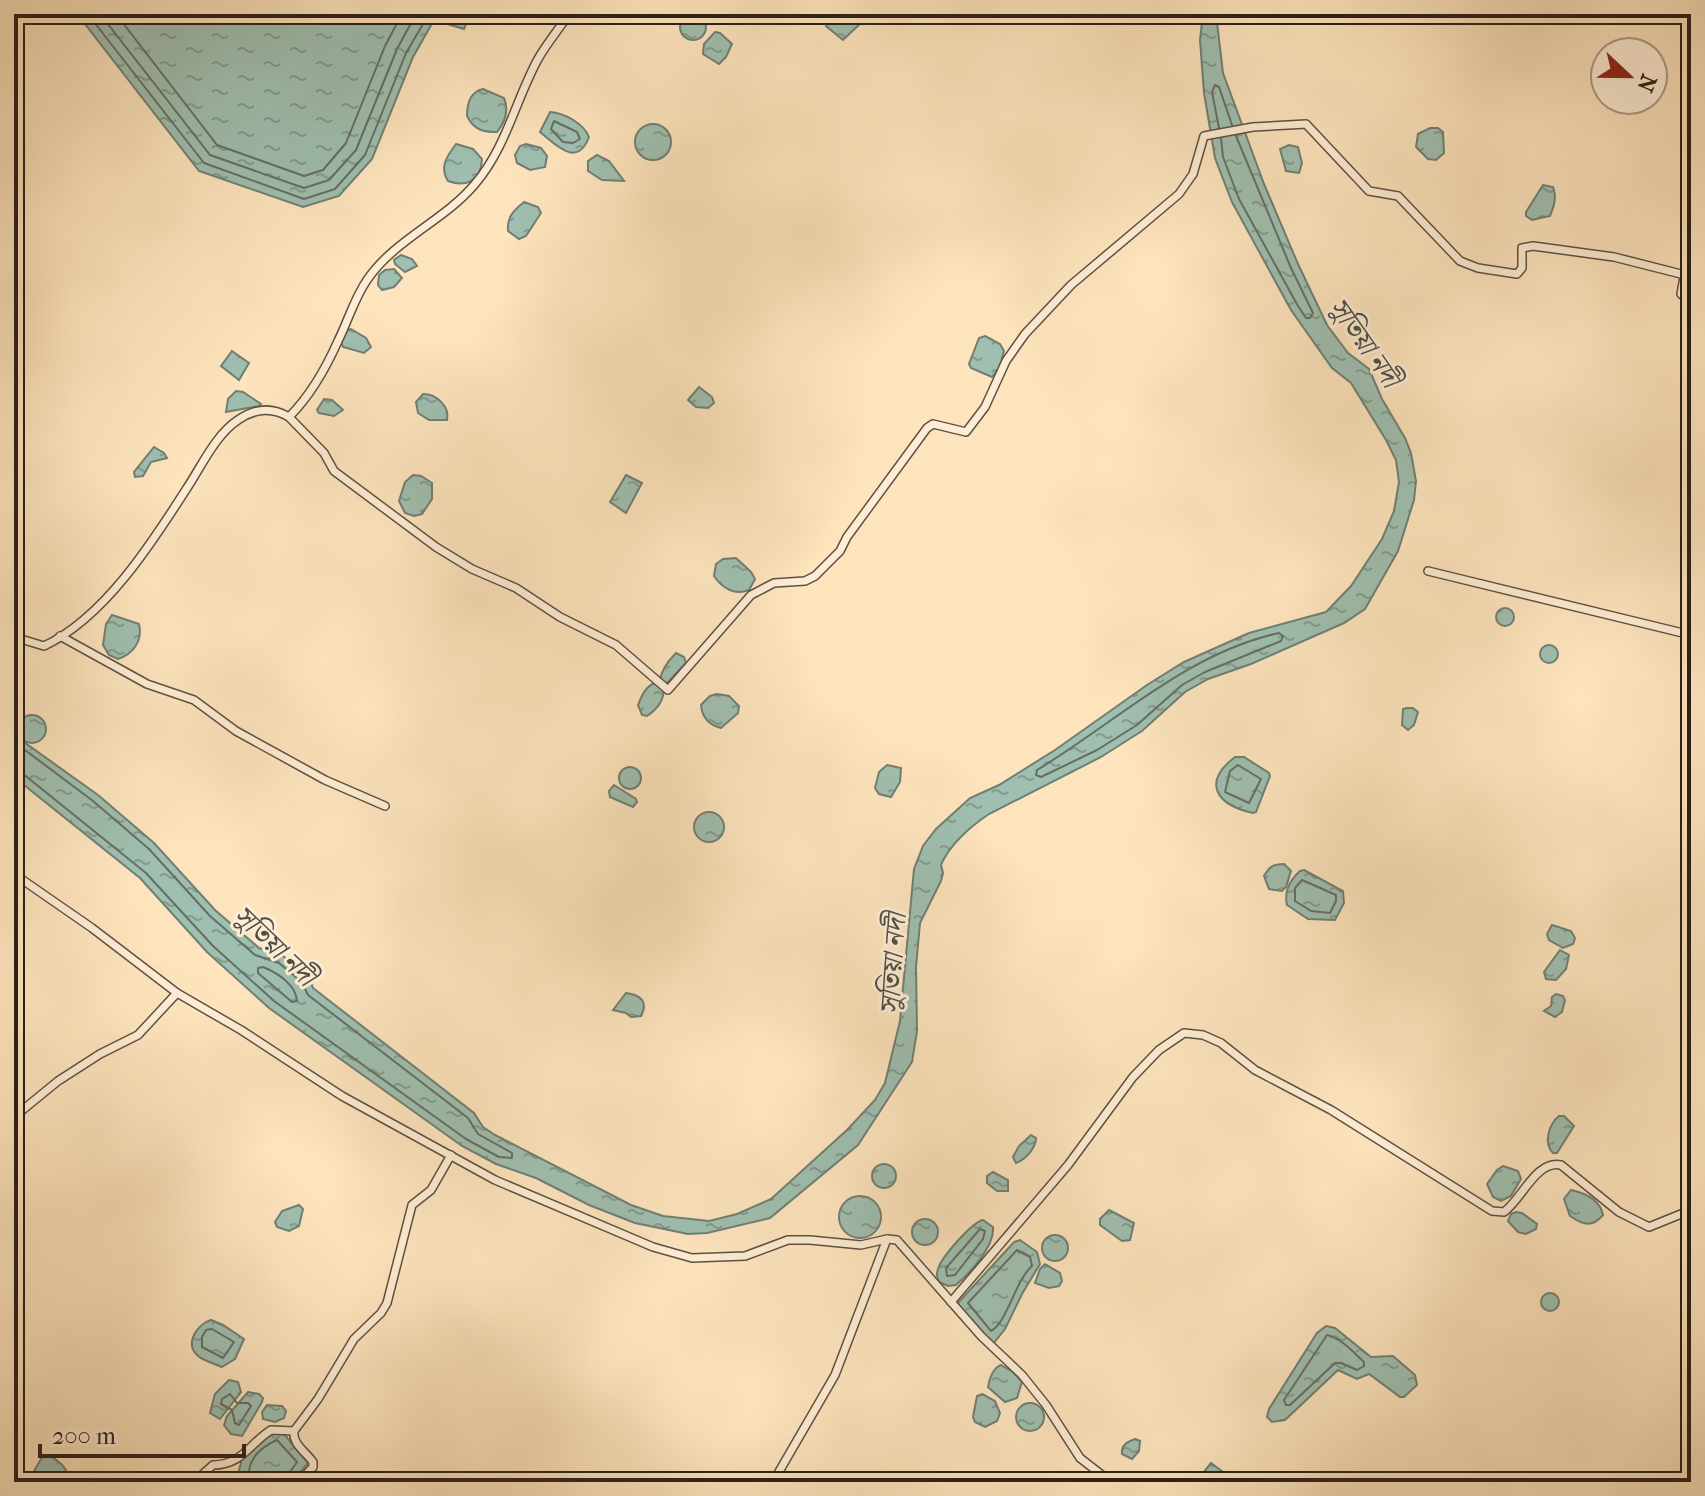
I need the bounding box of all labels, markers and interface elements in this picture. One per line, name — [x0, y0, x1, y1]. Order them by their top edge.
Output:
north arrow — [1589, 36, 1669, 116]
text: N — [1631, 71, 1662, 96]
water label: সুতিয়া নদী — [1321, 291, 1409, 397]
water label: সুতিয়া নদী — [226, 898, 325, 995]
water label: সুতিয়া নদী — [873, 909, 913, 1016]
scale bar — [40, 1408, 244, 1458]
text: 200 m — [52, 1422, 116, 1450]

